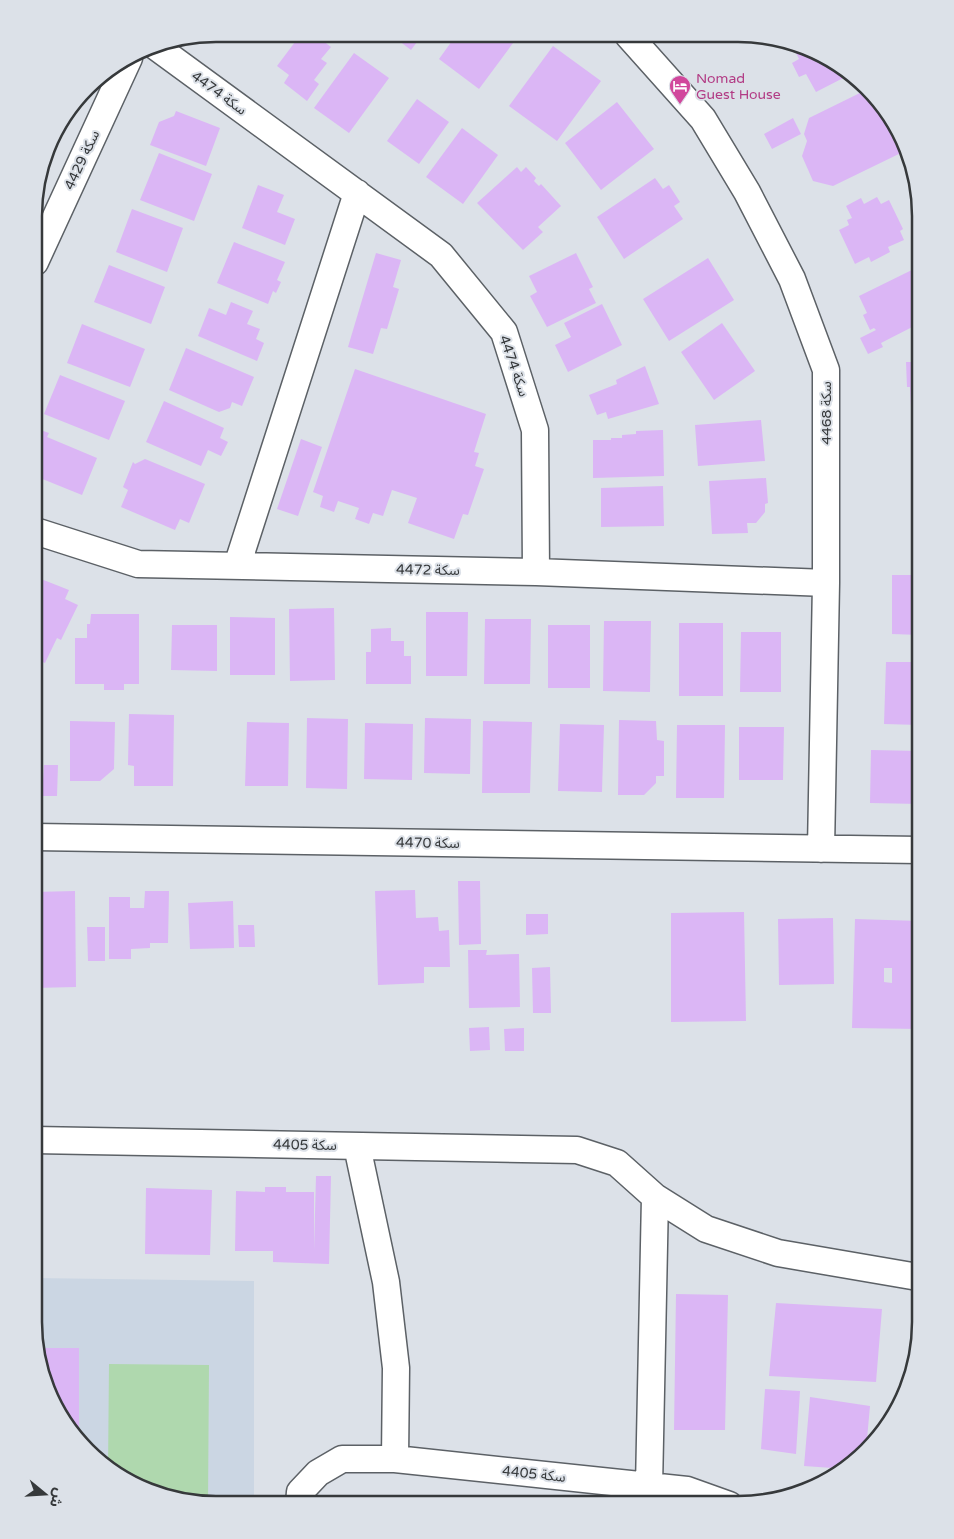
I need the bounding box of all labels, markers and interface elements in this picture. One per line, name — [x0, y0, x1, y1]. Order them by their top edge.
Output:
street label: سكة 4474 — [188, 67, 250, 119]
place label: Nomad Guest House — [696, 70, 781, 103]
hotel icon: Nomad Guest House — [668, 74, 692, 105]
street label: سكة 4429 — [61, 128, 103, 192]
street label: سكة 4474 — [496, 333, 532, 399]
street label: سكة 4468 — [818, 381, 835, 445]
street label: سكة 4472 — [396, 561, 460, 579]
street label: سكة 4470 — [396, 834, 460, 852]
street label: سكة 4405 — [273, 1136, 337, 1154]
street label: سكة 4405 — [501, 1462, 567, 1486]
north arrow — [20, 1469, 70, 1519]
text: ش — [46, 1486, 68, 1510]

